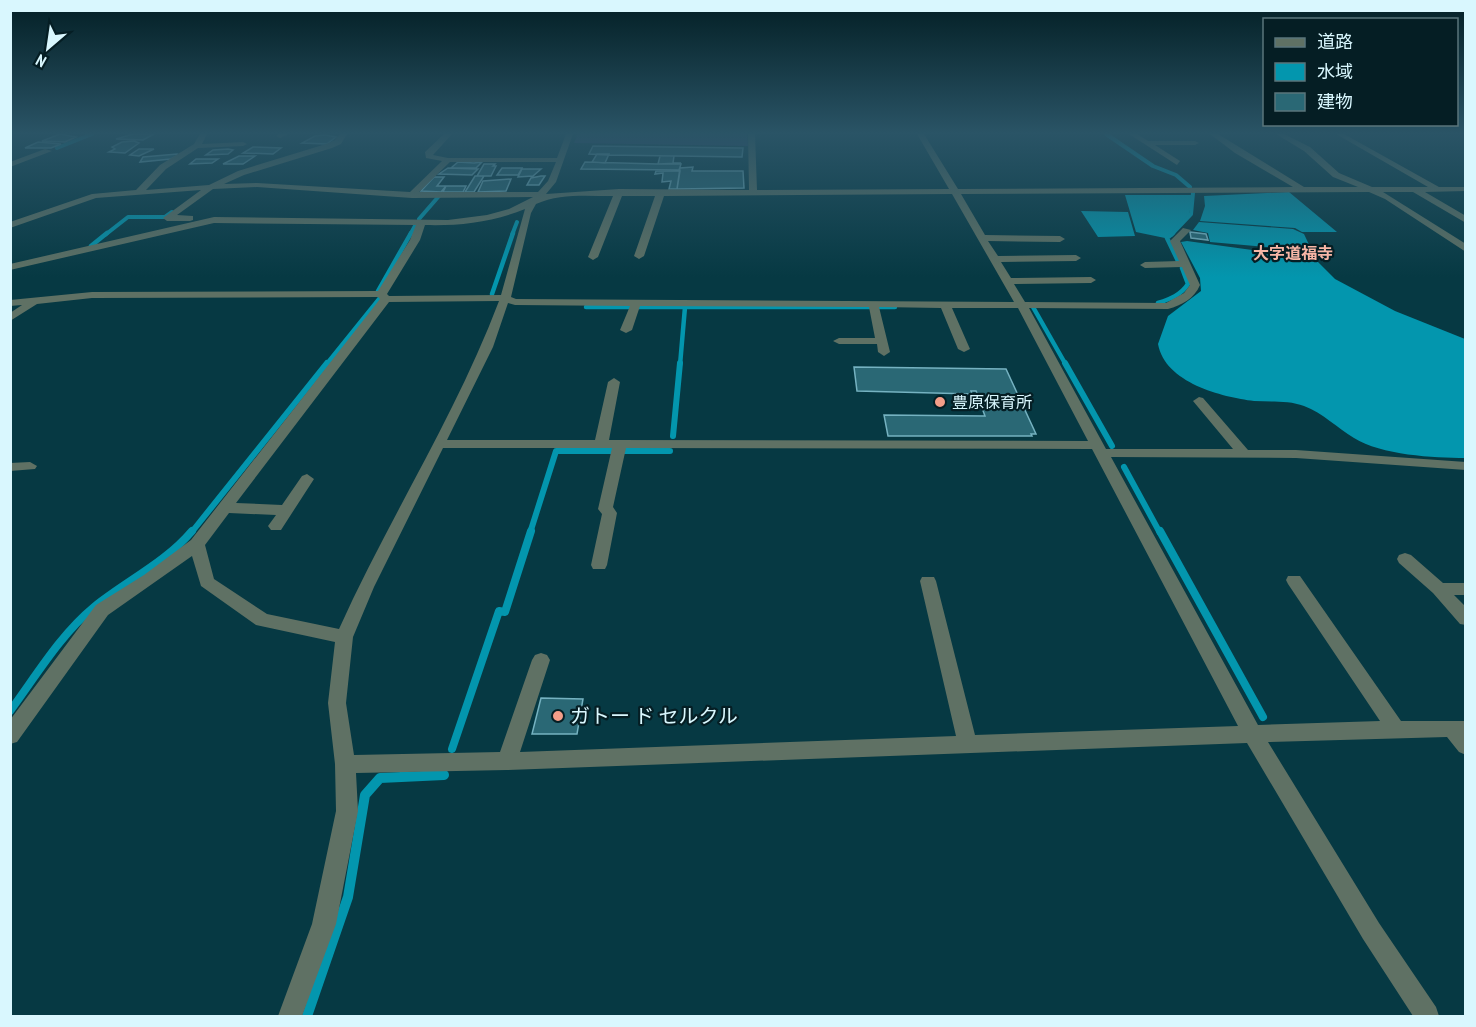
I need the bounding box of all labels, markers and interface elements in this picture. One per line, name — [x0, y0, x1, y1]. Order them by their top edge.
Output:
north arrow — [18, 18, 78, 78]
legend — [1263, 18, 1458, 126]
text: 道路 — [1317, 30, 1353, 53]
text: N — [32, 50, 49, 72]
text: 水域 — [1317, 60, 1353, 83]
text: 建物 — [1317, 90, 1353, 113]
district label: 大字道福寺 — [1253, 243, 1333, 263]
place label: 豊原保育所 — [952, 392, 1032, 412]
marker: 豊原保育所 — [933, 395, 947, 409]
place label: ガトー ド セルクル — [570, 703, 738, 729]
marker: ガトー ド セルクル — [551, 709, 565, 723]

